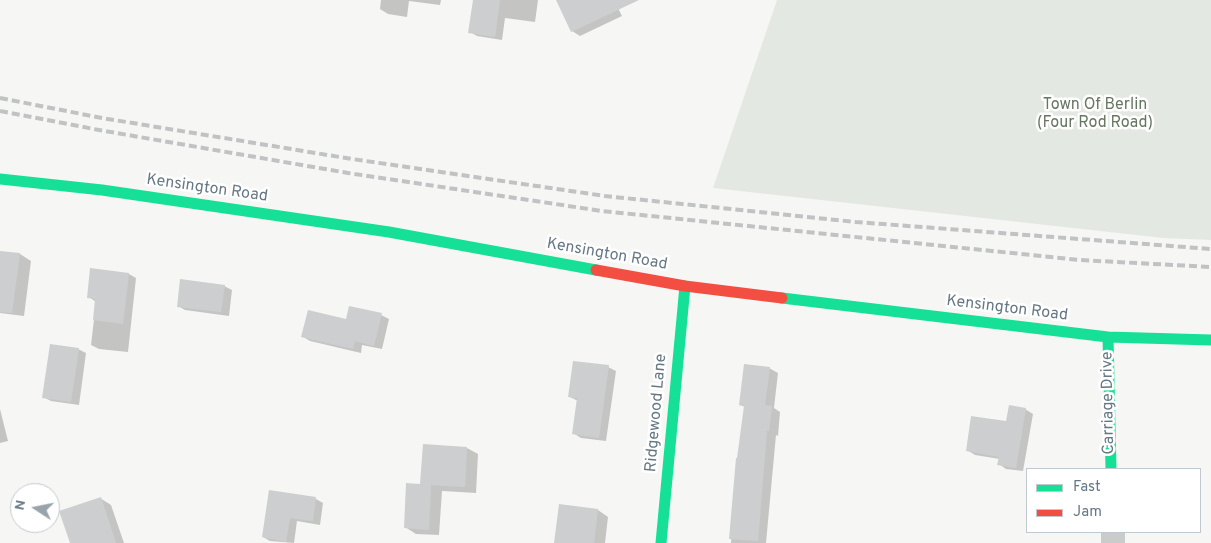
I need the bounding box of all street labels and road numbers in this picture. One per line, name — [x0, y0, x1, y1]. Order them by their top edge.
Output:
street label: Kensington Road — [145, 171, 269, 207]
street label: Kensington Road — [545, 235, 669, 275]
street label: Kensington Road — [945, 292, 1069, 326]
street label: Carriage Drive — [1099, 351, 1119, 455]
street label: Ridgewood Lane — [642, 353, 672, 473]

